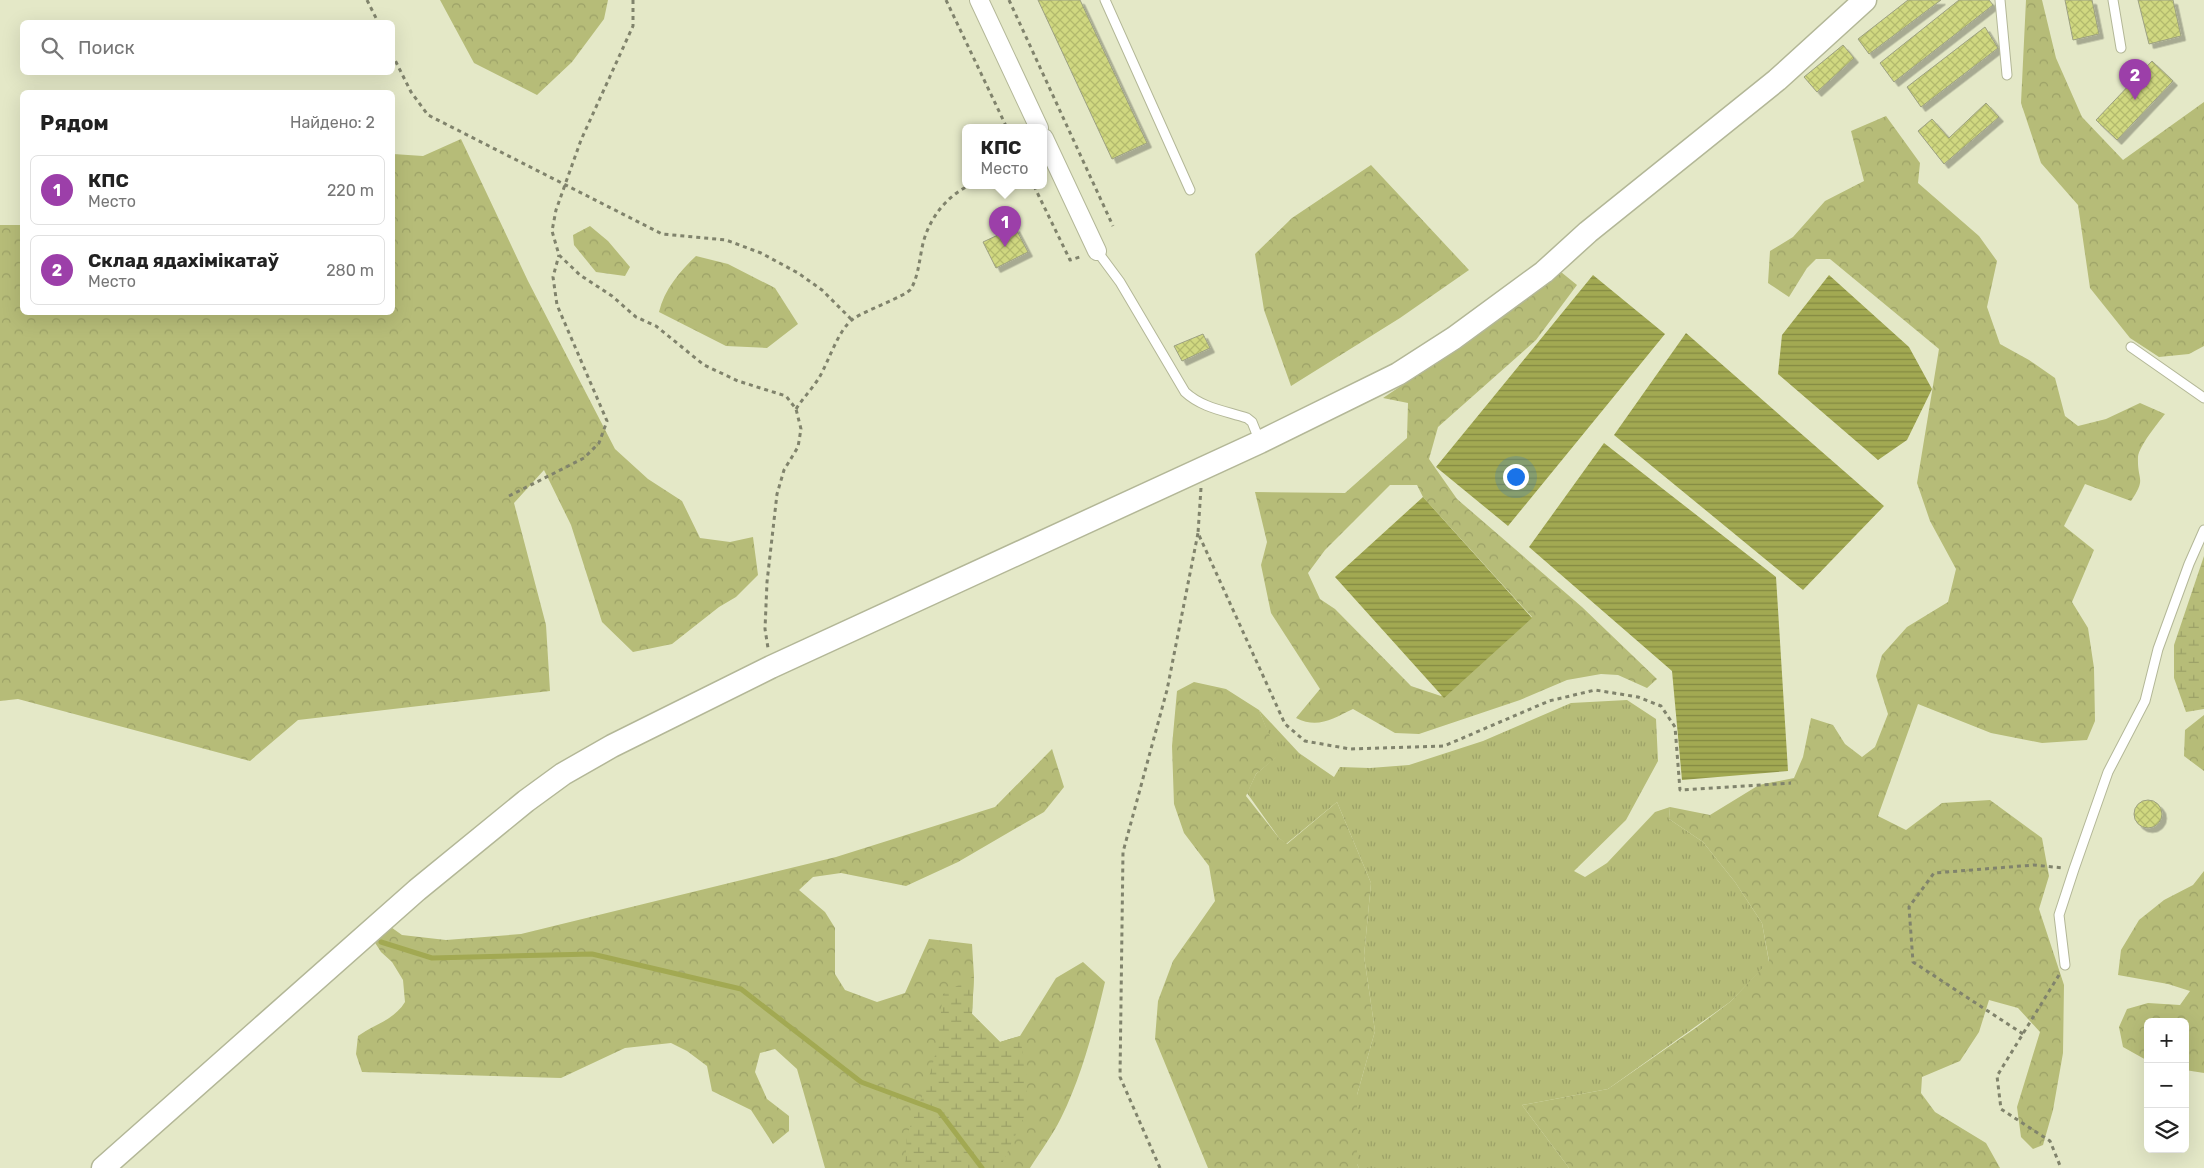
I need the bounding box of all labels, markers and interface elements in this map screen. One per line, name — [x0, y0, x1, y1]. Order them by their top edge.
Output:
search box — [20, 20, 395, 75]
icon: search — [38, 34, 66, 62]
text: Поиск — [78, 36, 135, 59]
pin: 2 — [2119, 59, 2151, 100]
text: Рядом — [40, 110, 109, 135]
text: Найдено: 2 — [290, 113, 375, 132]
popup — [962, 124, 1047, 189]
text: КПС — [981, 136, 1021, 159]
text: Место — [981, 159, 1028, 178]
text: КПС — [88, 169, 129, 192]
text: 1 — [53, 181, 61, 200]
text: 220 m — [327, 181, 374, 200]
text: Место — [88, 192, 136, 211]
pin: 1 — [989, 206, 1021, 247]
text: Склад ядахімікатаў — [88, 249, 279, 272]
text: 2 — [52, 261, 62, 280]
text: 280 m — [326, 261, 374, 280]
text: Место — [88, 272, 136, 291]
your location — [1503, 464, 1529, 490]
map controls — [2144, 1018, 2189, 1153]
button: + — [2144, 1018, 2189, 1063]
button: − — [2144, 1063, 2189, 1108]
button: layers — [2144, 1108, 2189, 1153]

